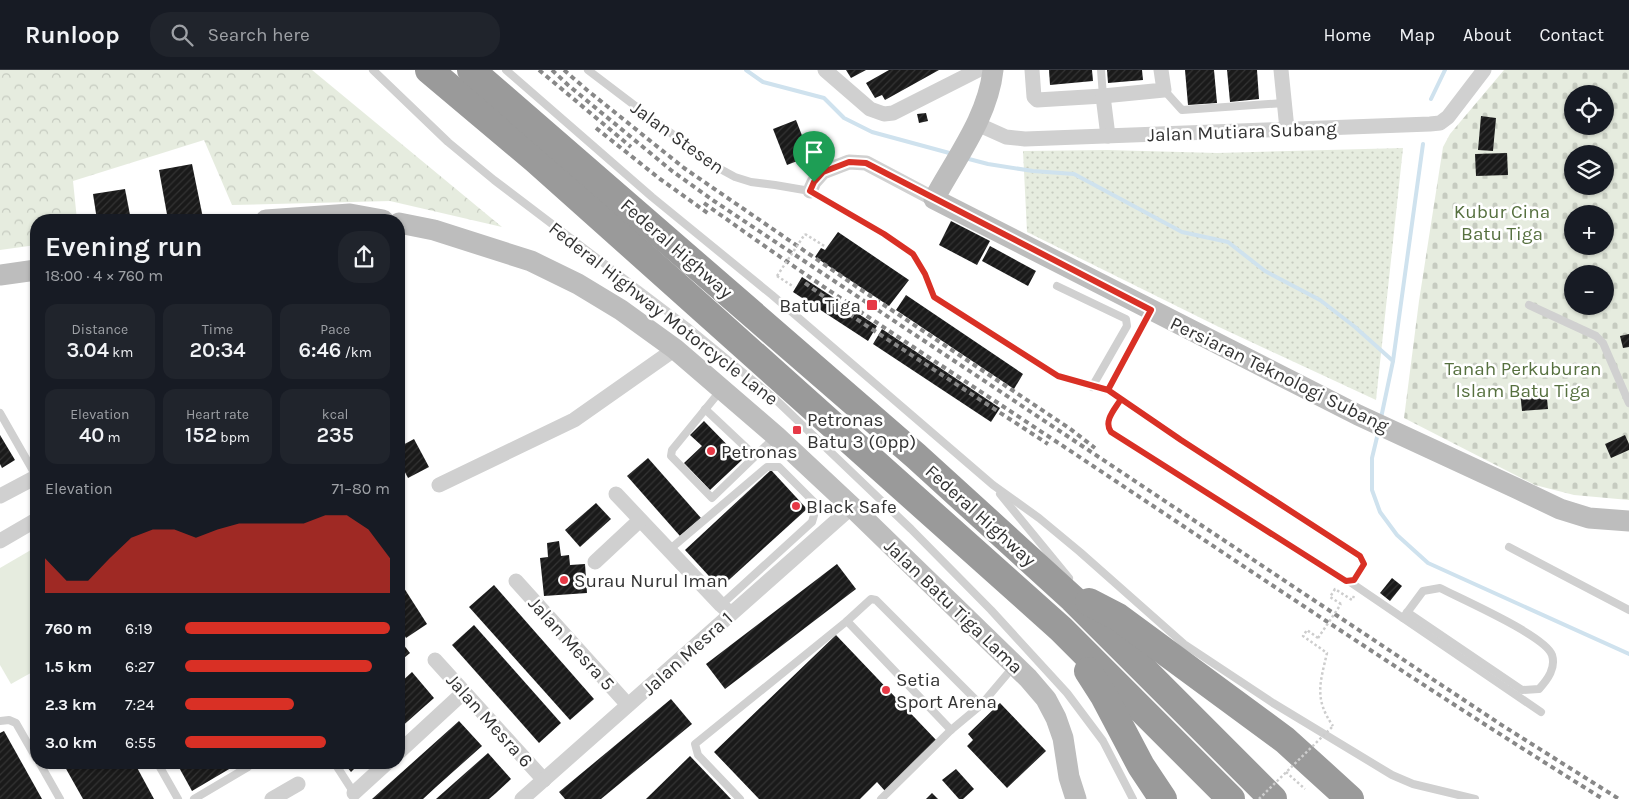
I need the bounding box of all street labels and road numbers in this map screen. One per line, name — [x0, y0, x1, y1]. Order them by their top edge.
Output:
street label: Jalan Stesen — [627, 97, 728, 179]
street label: Jalan Mutiara Subang — [1147, 118, 1337, 146]
street label: Federal Highway — [616, 194, 737, 303]
street label: Federal Highway Motorcycle Lane — [544, 217, 782, 410]
street label: Persiaran Teknologi Subang — [1167, 312, 1393, 438]
street label: Federal Highway — [921, 460, 1040, 571]
street label: Jalan Batu Tiga Lama — [880, 535, 1027, 678]
street label: Jalan Mesra 5 — [524, 592, 619, 695]
street label: Jalan Mesra 1 — [638, 607, 737, 700]
street label: Jalan Mesra 6 — [441, 669, 537, 772]

